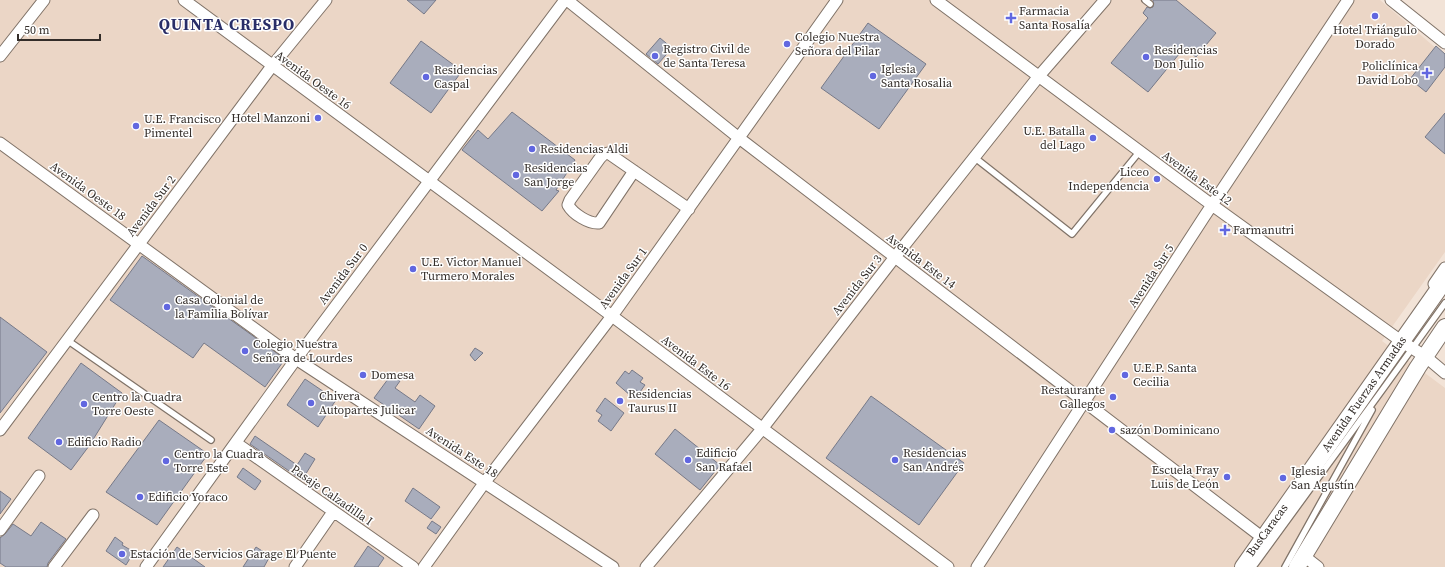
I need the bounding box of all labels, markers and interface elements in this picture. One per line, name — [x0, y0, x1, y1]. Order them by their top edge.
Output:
place label: Farmacia Santa Rosalía — [1019, 3, 1091, 33]
marker: Hotel Triángulo Dorado — [1370, 11, 1380, 21]
district label: QUINTA CRESPO — [159, 13, 295, 35]
marker: Farmacia Santa Rosalía — [1006, 13, 1016, 23]
scale bar — [18, 16, 100, 42]
text: 50 m — [24, 22, 50, 38]
place label: Hotel Triángulo Dorado — [1333, 22, 1417, 52]
place label: Colegio Nuestra Señora del Pilar — [795, 29, 881, 59]
marker: Colegio Nuestra Señora del Pilar — [782, 39, 792, 49]
place label: Registro Civil de de Santa Teresa — [663, 41, 750, 71]
place label: Residencias Don Julio — [1154, 42, 1218, 72]
street label: Avenida Oeste 16 — [272, 47, 354, 113]
marker: Registro Civil de de Santa Teresa — [650, 51, 660, 61]
marker: Residencias Don Julio — [1141, 52, 1151, 62]
place label: Policlínica David Lobo — [1357, 58, 1419, 88]
place label: Iglesia Santa Rosalia — [881, 61, 953, 91]
place label: Residencias Caspal — [434, 62, 498, 92]
marker: Policlínica David Lobo — [1421, 67, 1433, 79]
marker: Iglesia Santa Rosalia — [868, 71, 878, 81]
marker: Residencias Caspal — [421, 72, 431, 82]
place label: Hotel Manzoni — [231, 110, 310, 126]
place label: U.E. Francisco Pimentel — [144, 111, 221, 141]
marker: Hotel Manzoni — [313, 113, 323, 123]
marker: U.E. Francisco Pimentel — [131, 121, 141, 131]
place label: U.E. Batalla del Lago — [1023, 123, 1086, 153]
marker: U.E. Batalla del Lago — [1088, 133, 1098, 143]
place label: Residencias Aldi — [540, 141, 629, 157]
marker: Residencias Aldi — [527, 144, 537, 154]
street label: Avenida Este 12 — [1159, 147, 1235, 209]
street label: Avenida Oeste 18 — [47, 158, 129, 224]
place label: Residencias San Jorge — [524, 160, 588, 190]
place label: Liceo Independencia — [1068, 164, 1150, 194]
marker: Residencias San Jorge — [511, 170, 521, 180]
street label: Avenida Sur 2 — [123, 172, 179, 240]
marker: Liceo Independencia — [1152, 174, 1162, 184]
place label: Farmanutri — [1233, 222, 1295, 238]
marker: Farmanutri — [1220, 225, 1230, 235]
street label: Avenida Este 14 — [883, 230, 959, 292]
street label: Avenida Sur 0 — [315, 240, 371, 308]
street label: Avenida Sur 5 — [1125, 241, 1177, 311]
street label: Avenida Sur 1 — [595, 244, 651, 312]
street label: Avenida Sur 3 — [828, 251, 886, 319]
place label: U.E. Victor Manuel Turmero Morales — [421, 254, 522, 284]
marker: U.E. Victor Manuel Turmero Morales — [408, 264, 418, 274]
place label: Casa Colonial de la Familia Bolívar — [175, 292, 268, 322]
marker: Casa Colonial de la Familia Bolívar — [162, 302, 172, 312]
street label: Avenida Este 16 — [658, 332, 734, 394]
street label: Avenida Fuerzas Armadas — [1318, 333, 1410, 455]
place label: Colegio Nuestra Señora de Lourdes — [253, 336, 352, 366]
marker: Colegio Nuestra Señora de Lourdes — [240, 346, 250, 356]
place label: U.E.P. Santa Cecilia — [1133, 360, 1198, 390]
place label: Domesa — [371, 367, 415, 383]
marker: Domesa — [358, 370, 368, 380]
marker: U.E.P. Santa Cecilia — [1120, 370, 1130, 380]
place label: Restaurante Gallegos — [1041, 382, 1105, 412]
place label: Residencias Taurus II — [628, 386, 692, 416]
place label: Chivera Autopartes Julicar — [319, 388, 416, 418]
place label: Centro la Cuadra Torre Oeste — [92, 389, 183, 419]
marker: Restaurante Gallegos — [1108, 392, 1118, 402]
marker: Residencias Taurus II — [615, 396, 625, 406]
marker: Chivera Autopartes Julicar — [306, 398, 316, 408]
marker: Centro la Cuadra Torre Oeste — [79, 399, 89, 409]
place label: sazón Dominicano — [1120, 422, 1220, 438]
street label: Avenida Este 18 — [423, 423, 501, 481]
marker: sazón Dominicano — [1107, 425, 1117, 435]
place label: Edificio Radio — [67, 434, 142, 450]
marker: Edificio Radio — [54, 437, 64, 447]
place label: Edificio San Rafael — [696, 445, 753, 475]
place label: Residencias San Andrés — [903, 445, 967, 475]
place label: Centro la Cuadra Torre Este — [174, 446, 265, 476]
marker: Edificio San Rafael — [683, 455, 693, 465]
marker: Residencias San Andrés — [890, 455, 900, 465]
marker: Centro la Cuadra Torre Este — [161, 456, 171, 466]
street label: Pasaje Calzadilla I — [288, 461, 376, 529]
place label: Escuela Fray Luis de León — [1151, 462, 1220, 492]
place label: Iglesia San Agustín — [1291, 463, 1354, 493]
marker: Escuela Fray Luis de León — [1222, 472, 1232, 482]
marker: Iglesia San Agustín — [1278, 473, 1288, 483]
place label: Edificio Yoraco — [148, 489, 228, 505]
marker: Edificio Yoraco — [135, 492, 145, 502]
street label: BusCaracas — [1242, 500, 1292, 560]
place label: Estación de Servicios Garage El Puente — [130, 546, 336, 562]
marker: Estación de Servicios Garage El Puente — [117, 549, 127, 559]

